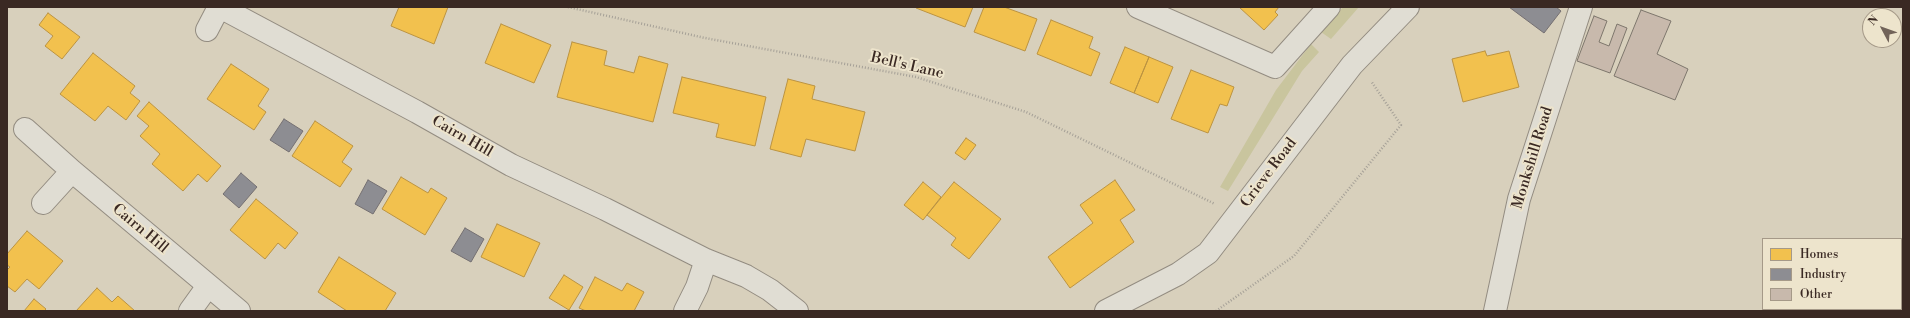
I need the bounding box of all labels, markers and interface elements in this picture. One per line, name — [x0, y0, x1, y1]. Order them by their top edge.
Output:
north arrow — [1862, 8, 1902, 48]
text: N — [1866, 13, 1882, 29]
street label: Bell's Lane — [869, 49, 945, 83]
street label: Monkshill Road — [1509, 105, 1557, 211]
street label: Cairn Hill — [428, 112, 496, 162]
street label: Crieve Road — [1237, 135, 1301, 211]
street label: Cairn Hill — [108, 200, 172, 258]
legend — [1762, 238, 1902, 310]
text: Homes — [1800, 247, 1838, 262]
text: Industry — [1800, 267, 1846, 282]
text: Other — [1800, 287, 1832, 302]

